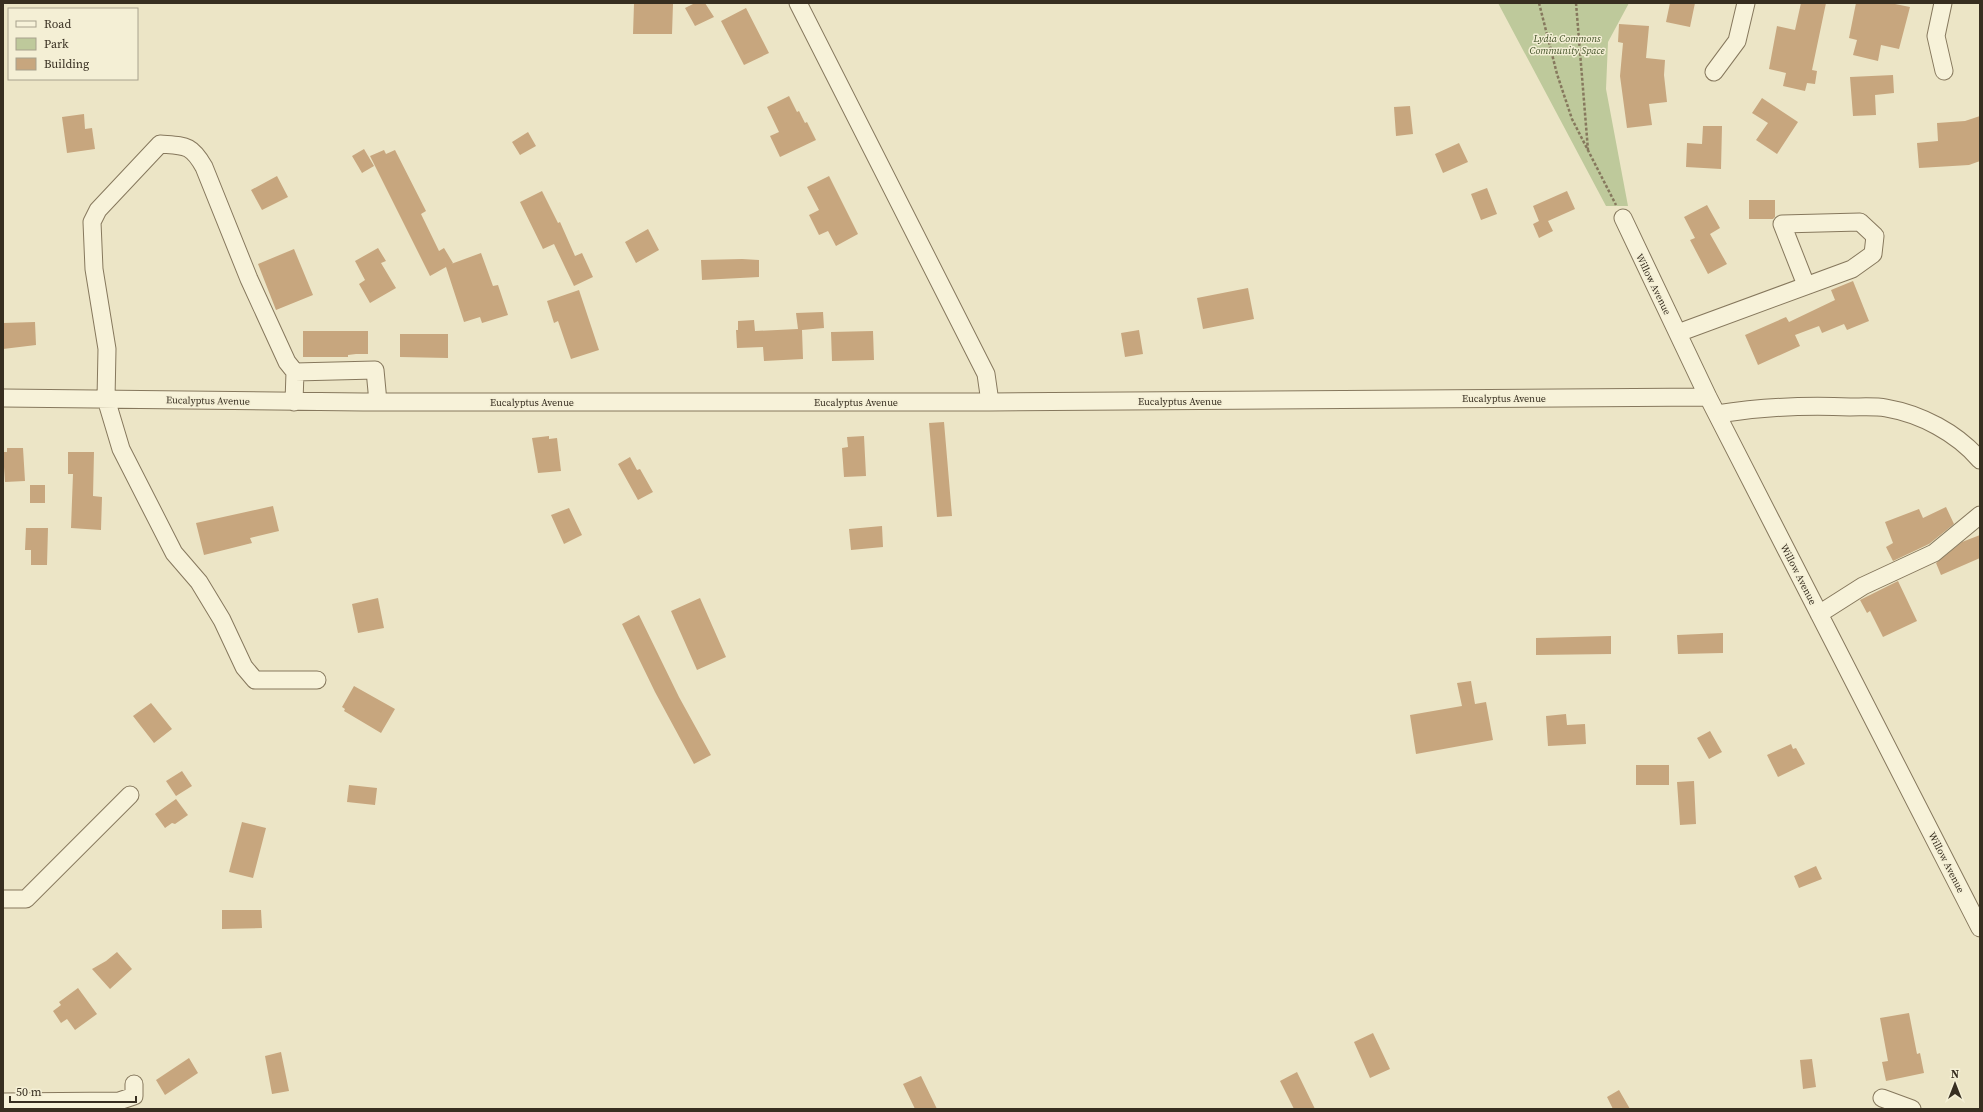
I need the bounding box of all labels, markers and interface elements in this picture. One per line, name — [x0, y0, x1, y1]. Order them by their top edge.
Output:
legend — [8, 8, 138, 80]
text: Road — [44, 16, 71, 32]
park label: Lydia Commons Community Space — [1529, 32, 1605, 57]
text: Park — [44, 36, 69, 52]
text: Building — [44, 56, 89, 72]
street label: Willow Avenue — [1633, 251, 1674, 317]
street label: Eucalyptus Avenue — [1462, 392, 1546, 405]
street label: Eucalyptus Avenue — [166, 393, 250, 408]
street label: Eucalyptus Avenue — [1138, 395, 1222, 408]
street label: Eucalyptus Avenue — [490, 396, 574, 409]
street label: Eucalyptus Avenue — [814, 396, 898, 409]
street label: Willow Avenue — [1778, 542, 1819, 607]
street label: Willow Avenue — [1926, 830, 1967, 895]
north arrow — [1935, 1064, 1975, 1104]
text: N — [1951, 1067, 1959, 1082]
scale bar — [10, 1078, 136, 1104]
text: 50 m — [16, 1084, 42, 1100]

